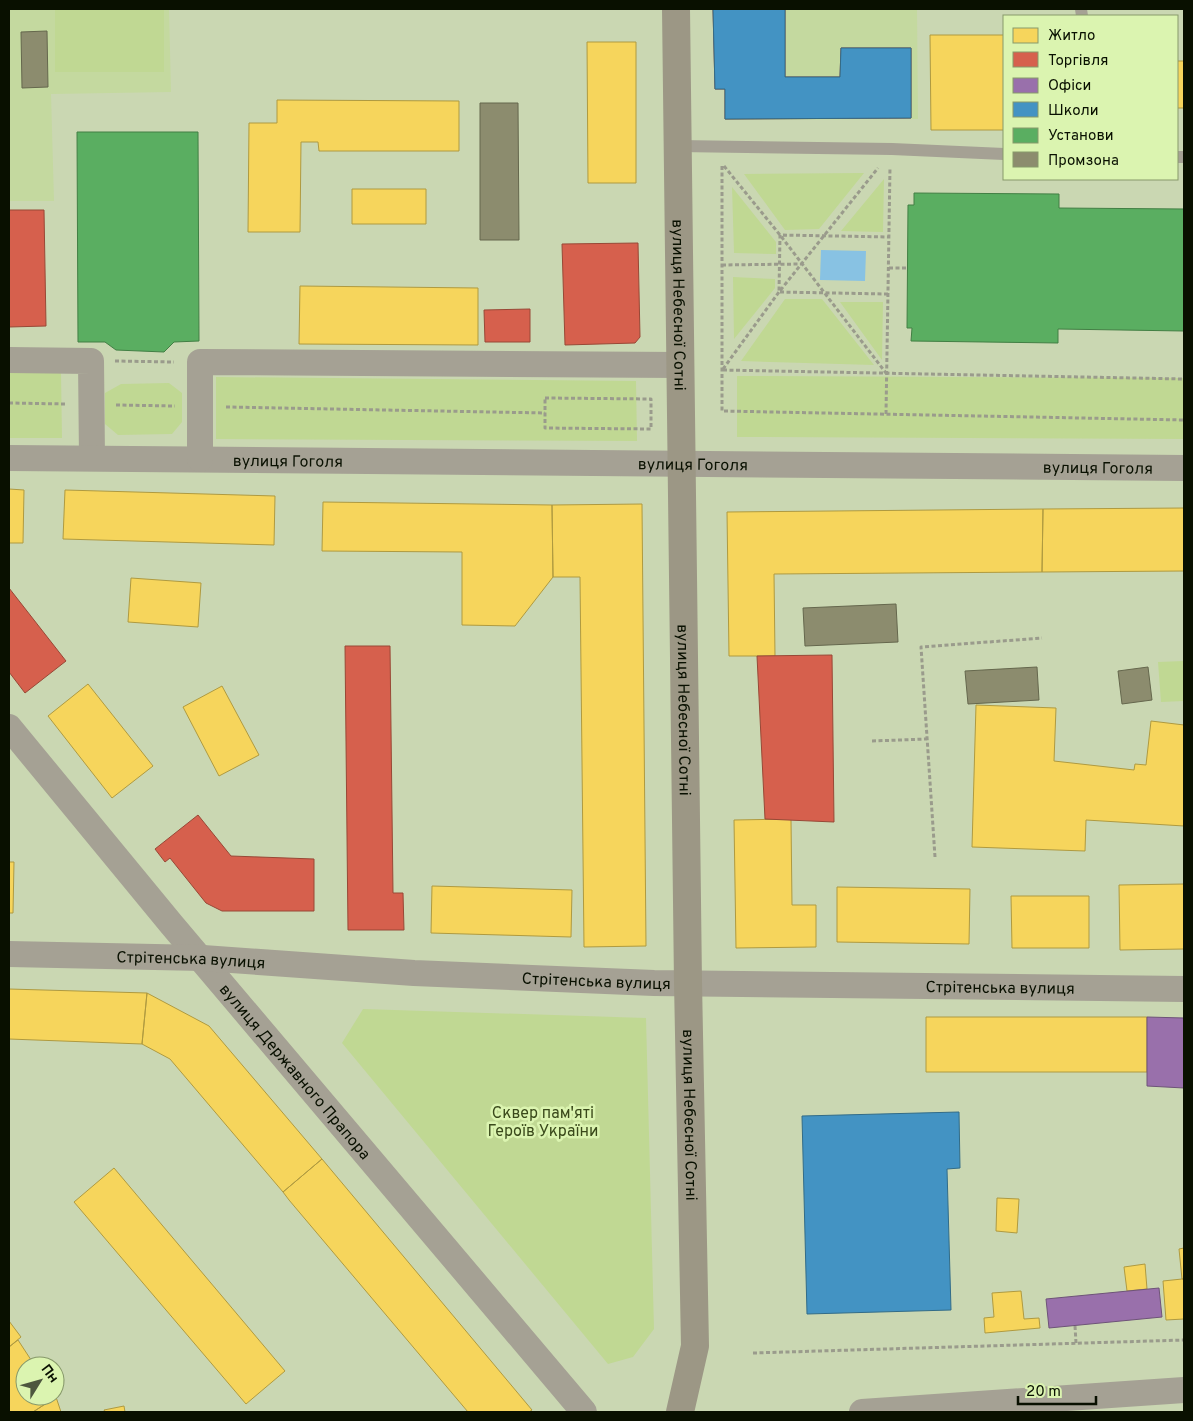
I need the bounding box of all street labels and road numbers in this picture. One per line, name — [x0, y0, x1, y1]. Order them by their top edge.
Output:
street label: вулиця Небесної Сотні — [667, 219, 689, 391]
street label: вулиця Гоголя — [233, 452, 343, 473]
street label: вулиця Гоголя — [638, 455, 748, 476]
street label: вулиця Гоголя — [1043, 459, 1153, 480]
street label: вулиця Небесної Сотні — [672, 624, 694, 796]
street label: Стрітенська вулиця — [116, 948, 266, 974]
street label: Стрітенська вулиця — [521, 969, 671, 995]
street label: Стрітенська вулиця — [925, 978, 1075, 1000]
street label: вулиця Державного Прапора — [214, 980, 374, 1165]
street label: вулиця Небесної Сотні — [677, 1029, 700, 1201]

